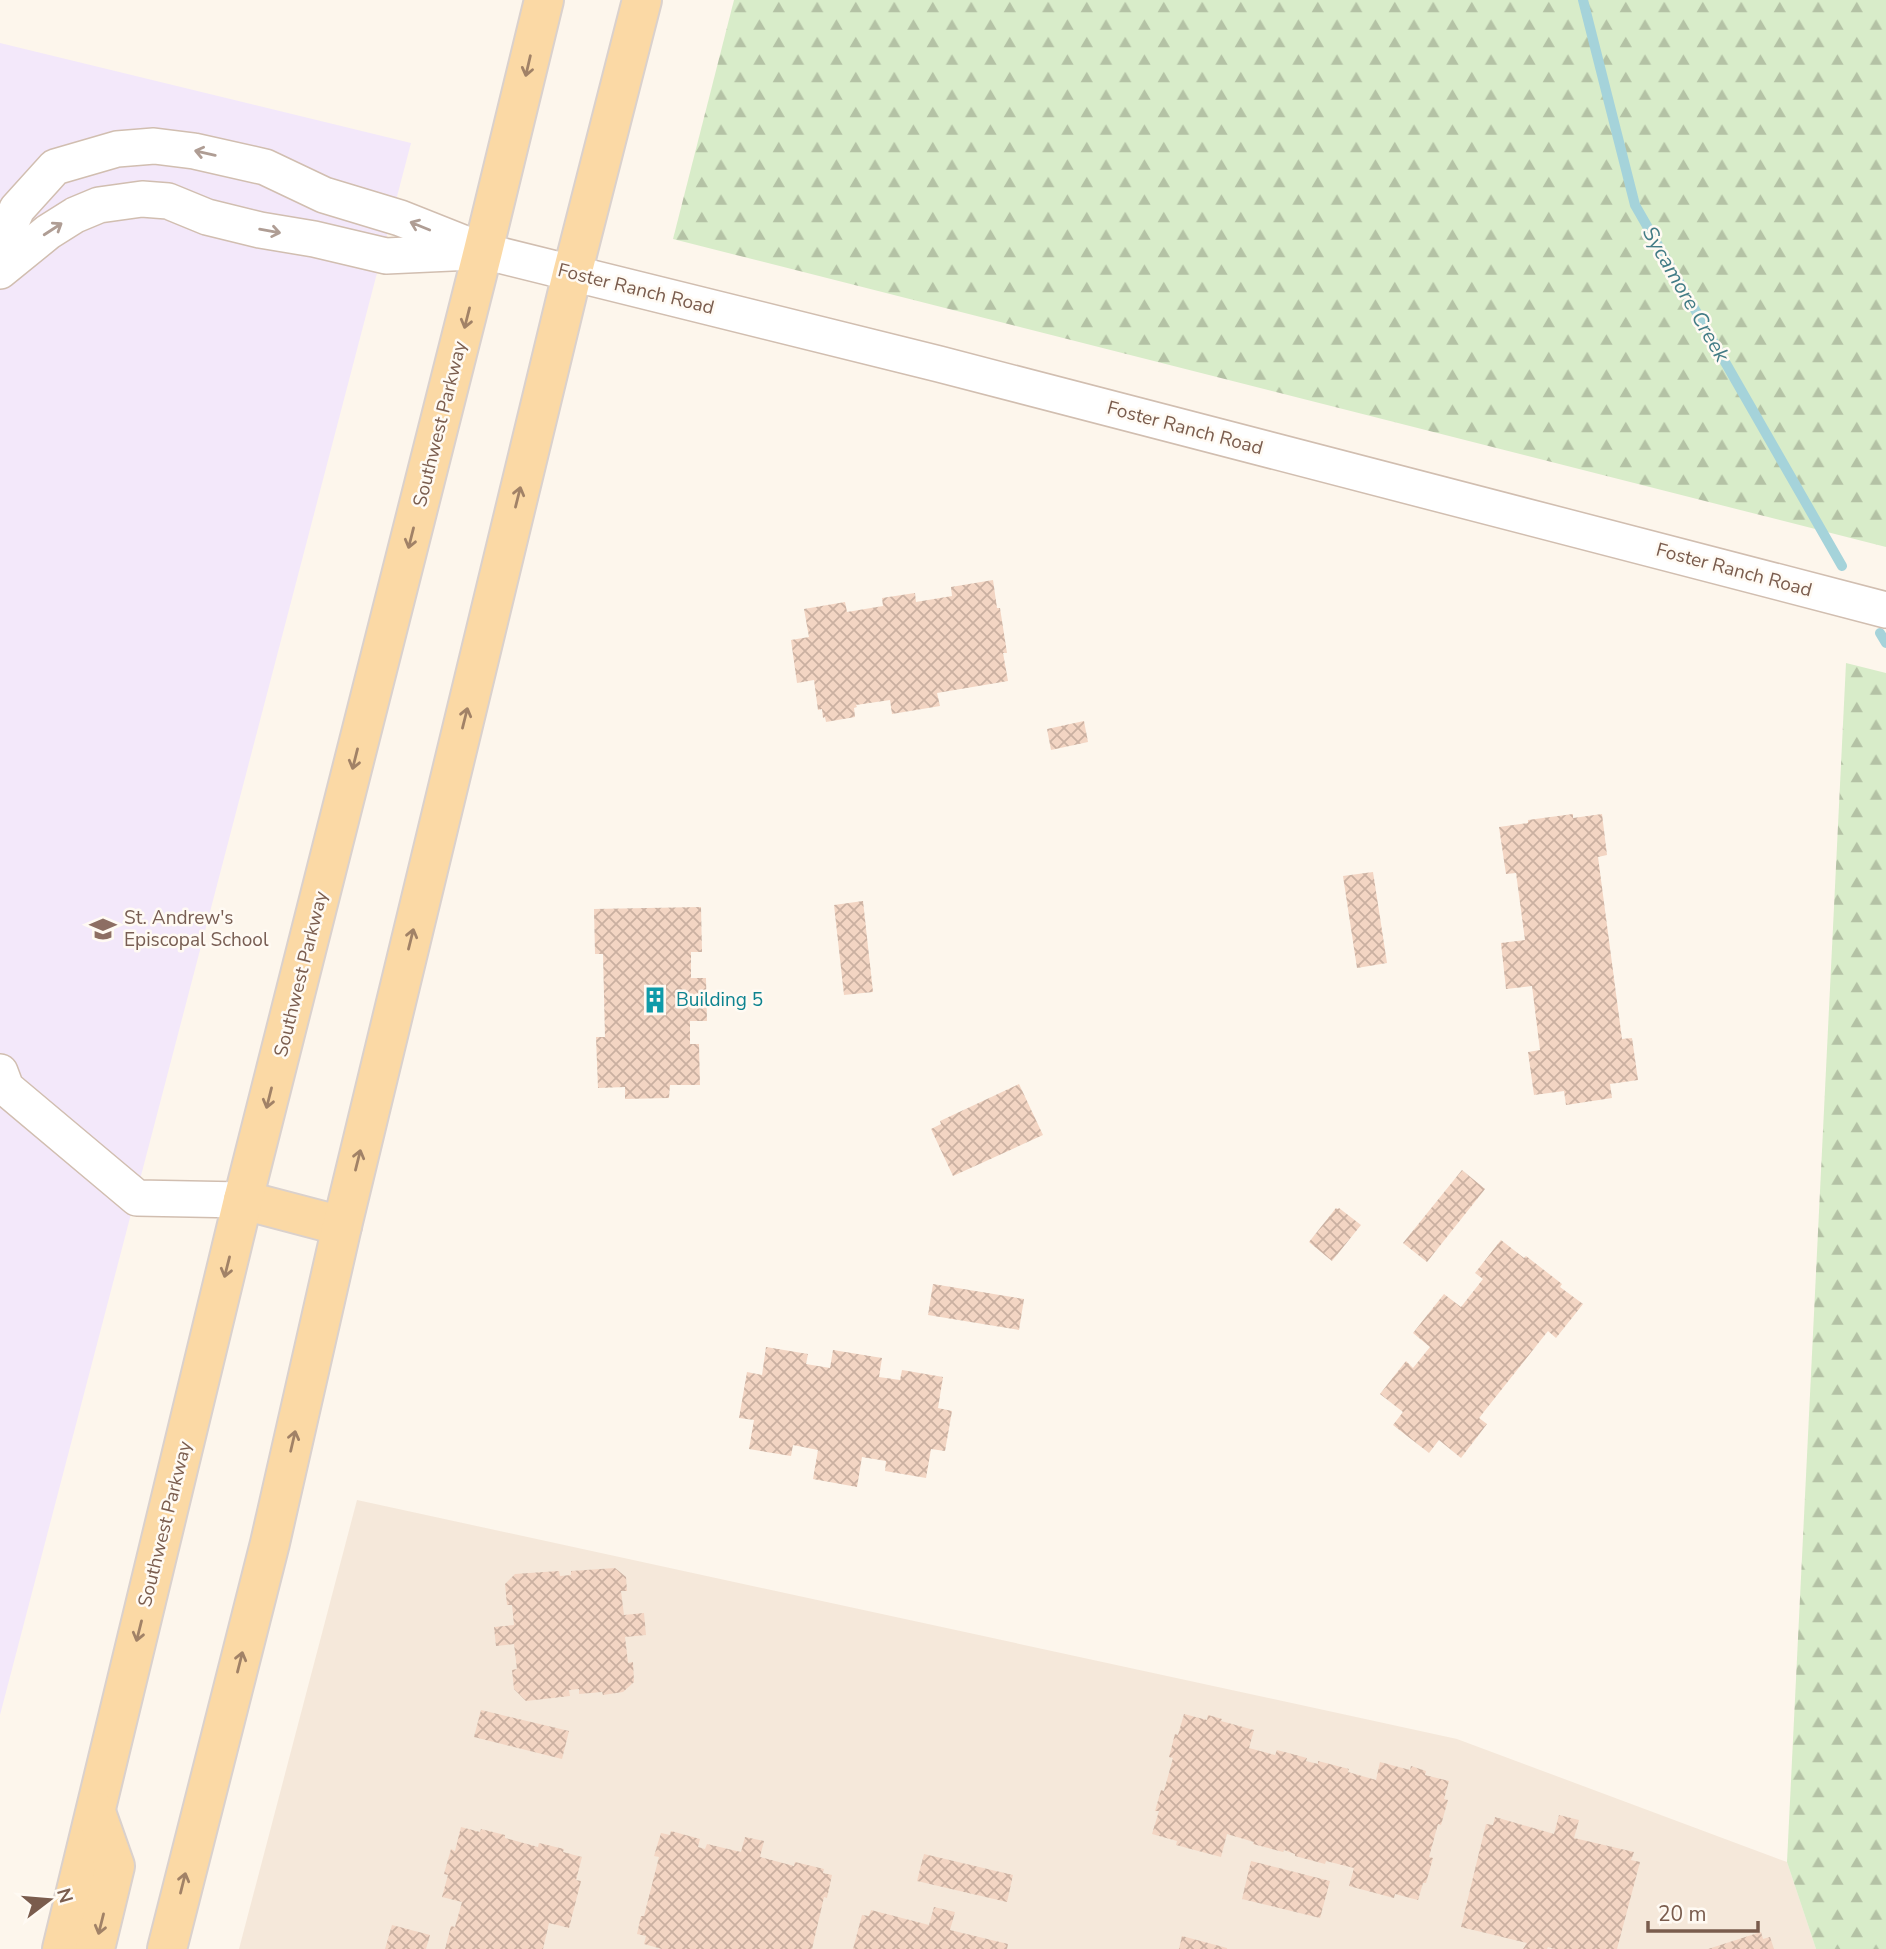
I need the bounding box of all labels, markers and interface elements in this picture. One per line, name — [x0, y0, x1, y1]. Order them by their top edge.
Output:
one-way arrow — [521, 54, 535, 77]
one-way arrow — [194, 146, 217, 160]
one-way arrow — [410, 218, 432, 231]
water label: Sycamore Creek — [1636, 221, 1736, 367]
one-way arrow — [43, 222, 62, 236]
one-way arrow — [258, 225, 280, 238]
street label: Foster Ranch Road — [555, 257, 717, 321]
one-way arrow — [460, 306, 473, 328]
street label: Southwest Parkway — [407, 338, 473, 510]
street label: Foster Ranch Road — [1104, 395, 1266, 461]
one-way arrow — [512, 486, 525, 509]
one-way arrow — [404, 526, 417, 549]
street label: Foster Ranch Road — [1653, 537, 1815, 603]
one-way arrow — [459, 707, 472, 730]
one-way arrow — [348, 747, 361, 770]
street label: Southwest Parkway — [268, 888, 334, 1060]
place label: St. Andrew's Episcopal School — [124, 905, 269, 953]
school or university icon: St. Andrew's Episcopal School — [88, 914, 118, 944]
one-way arrow — [405, 928, 418, 951]
building icon: Building 5 — [640, 985, 670, 1015]
place label: Building 5 — [676, 987, 763, 1013]
one-way arrow — [262, 1086, 275, 1109]
one-way arrow — [352, 1149, 365, 1172]
one-way arrow — [220, 1255, 233, 1278]
one-way arrow — [287, 1430, 300, 1453]
street label: Southwest Parkway — [132, 1438, 198, 1610]
one-way arrow — [132, 1619, 145, 1642]
one-way arrow — [234, 1652, 247, 1674]
north arrow — [14, 1865, 84, 1935]
one-way arrow — [177, 1872, 190, 1895]
text: N — [50, 1885, 79, 1906]
scale bar — [1648, 1890, 1758, 1934]
text: 20 m — [1658, 1900, 1707, 1928]
one-way arrow — [94, 1912, 107, 1935]

